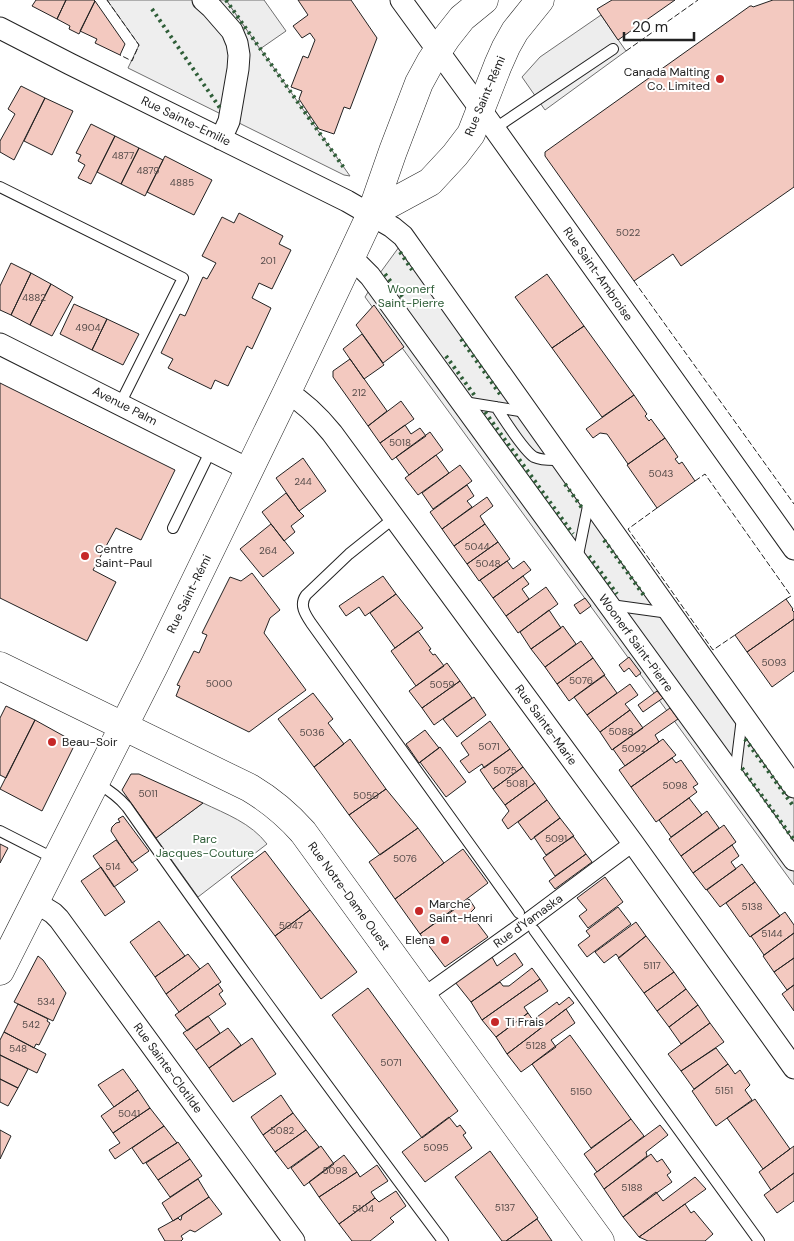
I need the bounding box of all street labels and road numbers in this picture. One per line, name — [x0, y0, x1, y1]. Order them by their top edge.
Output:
street label: Rue Saint-Rémi — [461, 53, 509, 139]
street label: Rue Sainte-Emilie — [139, 92, 234, 150]
street label: Rue Saint-Ambroise — [560, 224, 637, 324]
street label: Avenue Palm — [90, 383, 160, 429]
street label: Rue Saint-Rémi — [163, 552, 215, 636]
street label: Woonerf Saint-Pierre — [595, 591, 677, 695]
street label: Rue Sainte-Marie — [511, 682, 581, 769]
street label: Rue Notre-Dame Ouest — [304, 839, 394, 954]
street label: Rue d'Yamaska — [490, 890, 566, 952]
street label: Rue Sainte-Clotilde — [130, 1020, 206, 1116]

